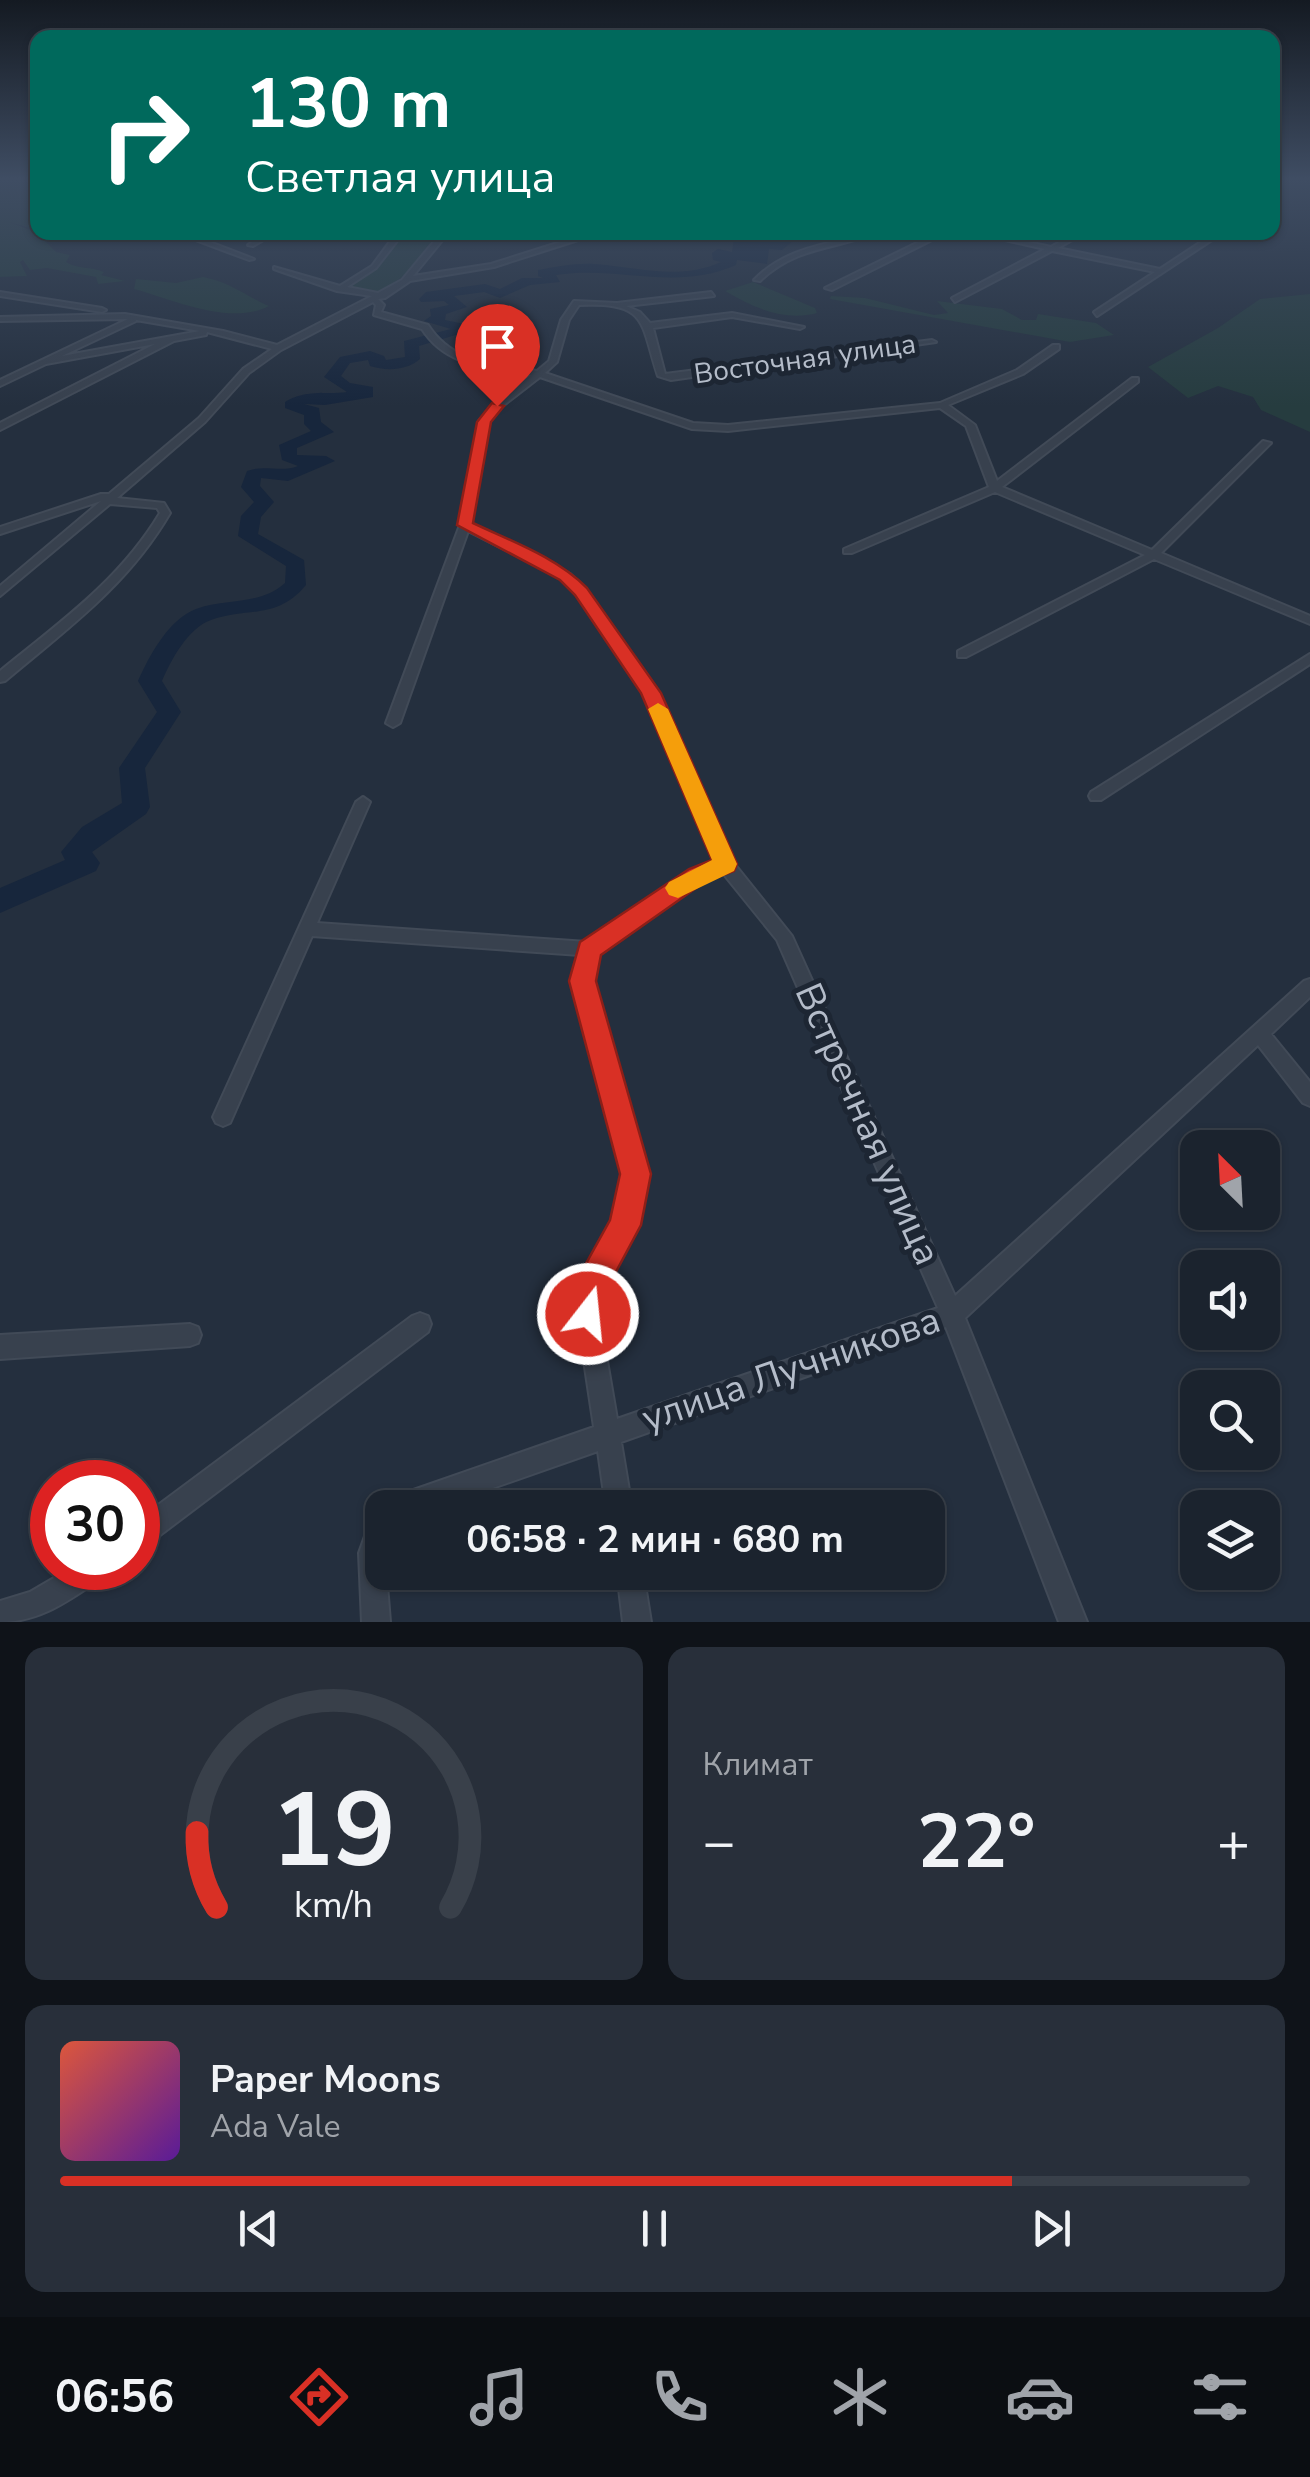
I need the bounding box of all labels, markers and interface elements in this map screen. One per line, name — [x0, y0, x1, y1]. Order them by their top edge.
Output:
text: 130 m — [245, 56, 451, 152]
icon: right — [80, 70, 210, 200]
text: Светлая улица — [245, 147, 556, 208]
pin — [455, 304, 540, 407]
icon: arrive — [470, 319, 525, 374]
street label: Восточная улица — [692, 325, 918, 393]
street label: Встречная улица — [783, 975, 953, 1273]
north arrow — [1180, 1130, 1280, 1230]
map controls — [1180, 1130, 1280, 1590]
button: sound — [1180, 1250, 1280, 1350]
position arrow — [536, 1262, 640, 1366]
street label: улица Лучникова — [635, 1294, 947, 1444]
button: search — [1180, 1370, 1280, 1470]
speed limit sign: 30 — [30, 1460, 160, 1590]
button: layers — [1180, 1490, 1280, 1590]
text: 06:58 · 2 мин · 680 m — [466, 1514, 844, 1565]
text: Климат — [703, 1743, 813, 1786]
text: 19 — [271, 1760, 396, 1902]
text: 22° — [917, 1791, 1035, 1893]
text: − — [703, 1805, 736, 1880]
text: + — [1217, 1805, 1250, 1880]
text: km/h — [294, 1881, 373, 1930]
text: Paper Moons — [210, 2054, 441, 2105]
text: Ada Vale — [210, 2105, 341, 2148]
icon: previous — [231, 2201, 286, 2256]
icon: pause — [627, 2201, 682, 2256]
icon: next — [1024, 2201, 1079, 2256]
icon: directions — [284, 2362, 354, 2432]
icon: music — [464, 2362, 534, 2432]
icon: phone — [645, 2362, 715, 2432]
icon: climate — [825, 2362, 895, 2432]
icon: car — [1005, 2362, 1075, 2432]
icon: filters — [1185, 2362, 1255, 2432]
text: 06:56 — [55, 2367, 174, 2428]

